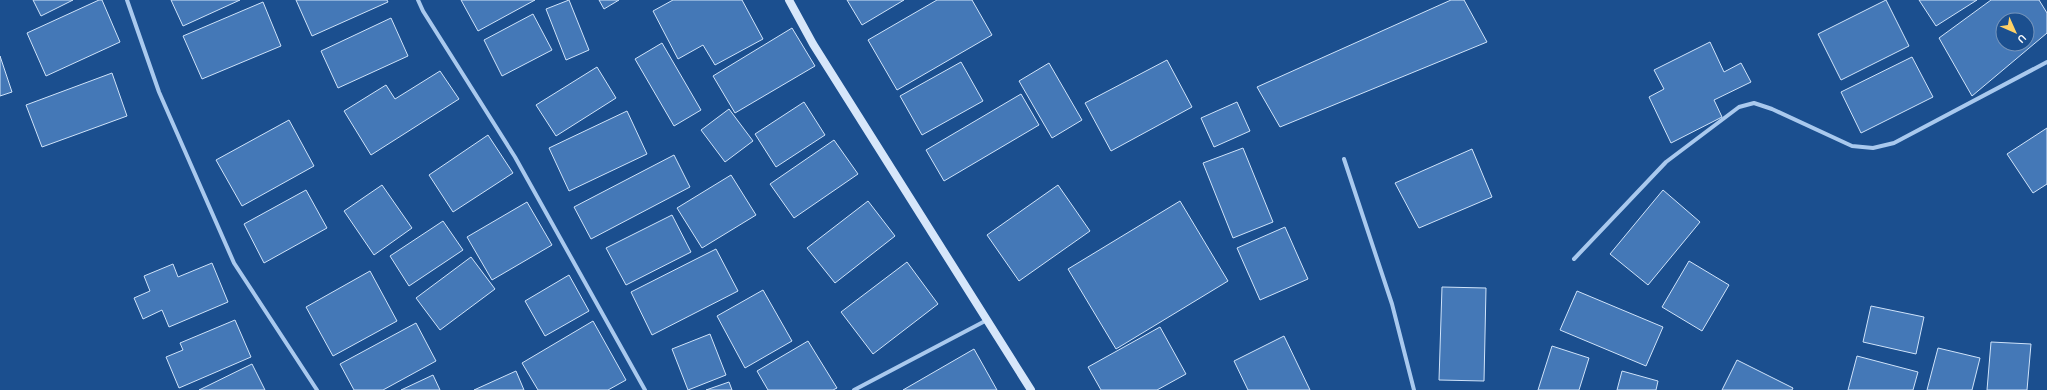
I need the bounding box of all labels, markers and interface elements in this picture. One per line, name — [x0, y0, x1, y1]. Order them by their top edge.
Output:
north arrow — [1995, 12, 2035, 52]
text: U — [2014, 31, 2029, 46]

